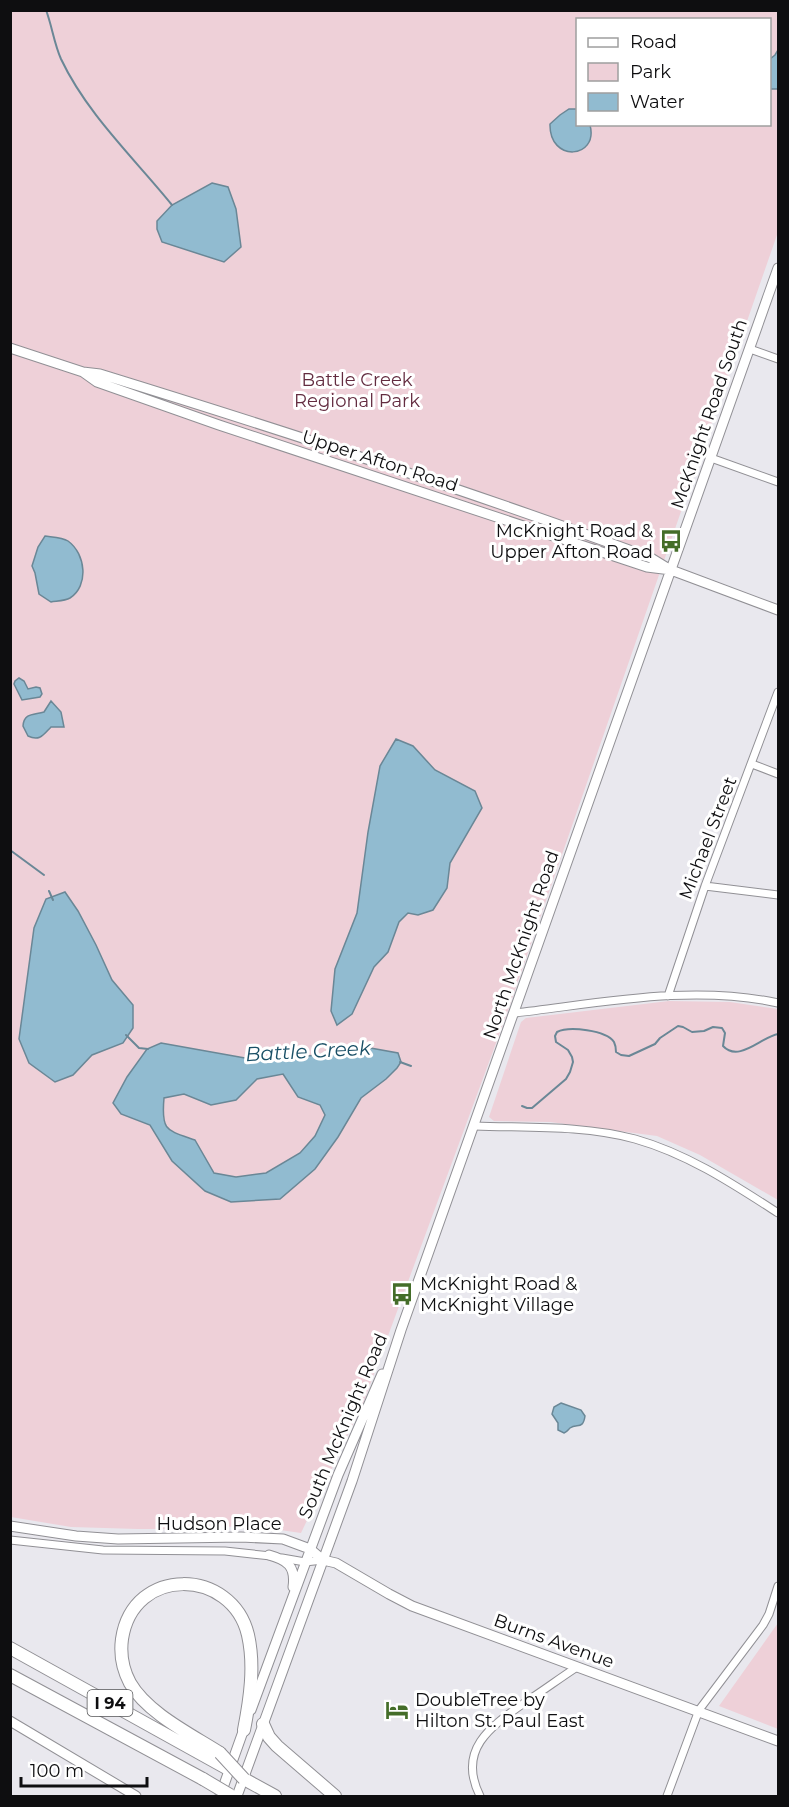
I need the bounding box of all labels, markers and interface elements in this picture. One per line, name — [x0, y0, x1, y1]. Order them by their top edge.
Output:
legend — [576, 18, 771, 126]
text: Road — [630, 31, 677, 53]
text: Park — [630, 61, 671, 83]
text: Water — [630, 91, 685, 113]
street label: McKnight Road South — [666, 316, 752, 512]
park label: Battle Creek Regional Park — [294, 369, 420, 412]
street label: Upper Afton Road — [299, 425, 461, 497]
place label: McKnight Road & Upper Afton Road — [490, 520, 653, 563]
bus stop icon: McKnight Road & Upper Afton Road — [658, 528, 684, 554]
street label: Michael Street — [674, 774, 742, 902]
street label: North McKnight Road — [478, 848, 564, 1042]
water label: Battle Creek — [245, 1036, 372, 1066]
place label: McKnight Road & McKnight Village — [420, 1273, 577, 1316]
bus stop icon: McKnight Road & McKnight Village — [389, 1281, 415, 1307]
street label: South McKnight Road — [294, 1330, 392, 1522]
street label: Hudson Place — [156, 1513, 282, 1535]
street label: Burns Avenue — [491, 1609, 617, 1673]
place label: DoubleTree by Hilton St. Paul East — [415, 1689, 585, 1732]
road number: I 94 — [88, 1690, 132, 1716]
hotel icon: DoubleTree by Hilton St. Paul East — [384, 1697, 410, 1723]
scale bar — [21, 1750, 147, 1788]
text: 100 m — [30, 1760, 84, 1782]

